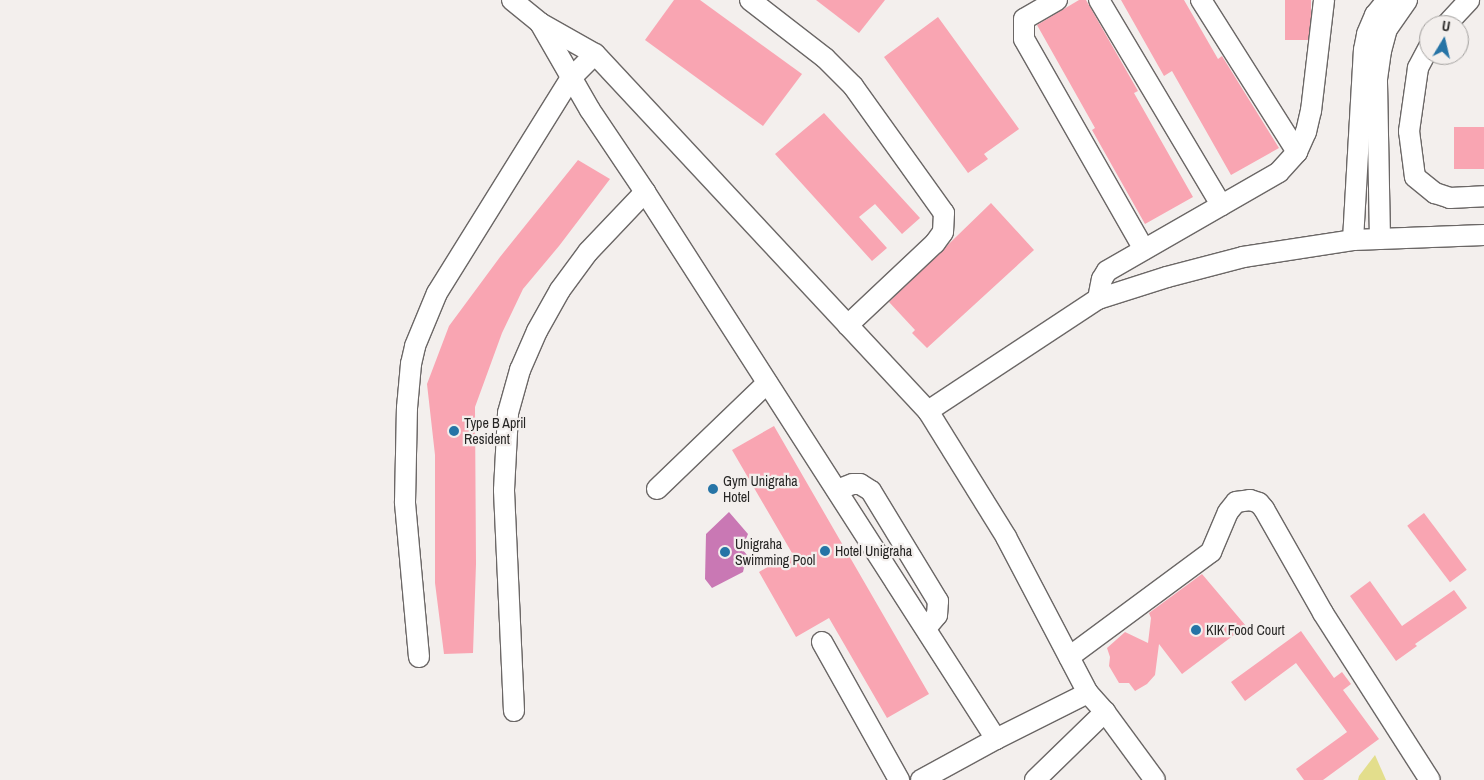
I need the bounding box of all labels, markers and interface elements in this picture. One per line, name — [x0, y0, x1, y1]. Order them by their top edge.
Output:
north arrow — [1419, 15, 1469, 65]
text: U — [1441, 17, 1452, 36]
place label: Type B April Resident — [464, 415, 527, 448]
marker: Type B April Resident — [448, 425, 460, 437]
place label: Gym Unigraha Hotel — [723, 473, 798, 506]
marker: Gym Unigraha Hotel — [707, 483, 719, 495]
place label: Unigraha Swimming Pool — [735, 536, 815, 568]
place label: Hotel Unigraha — [835, 543, 912, 559]
marker: Hotel Unigraha — [819, 545, 831, 557]
marker: Unigraha Swimming Pool — [719, 546, 731, 558]
place label: KIK Food Court — [1206, 622, 1285, 638]
marker: KIK Food Court — [1190, 624, 1202, 636]

